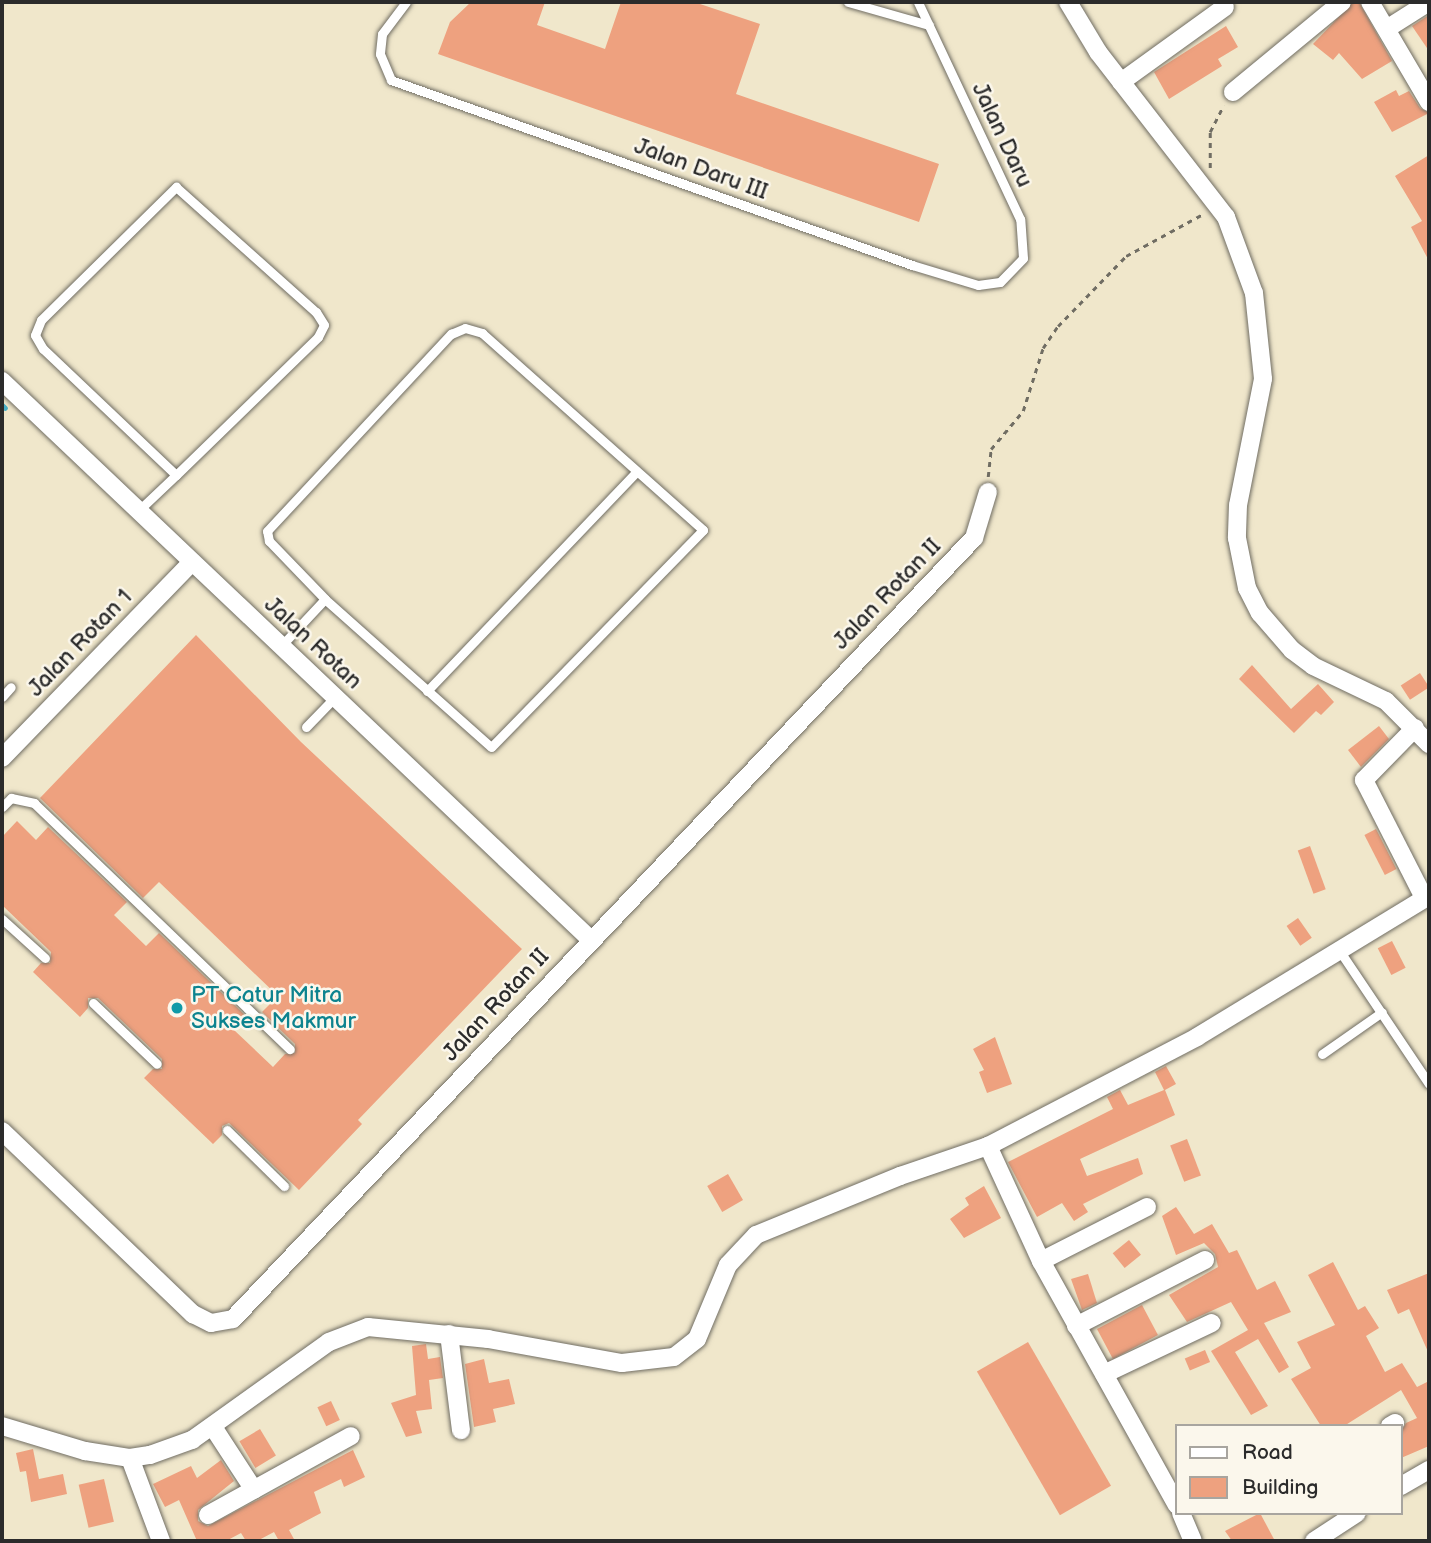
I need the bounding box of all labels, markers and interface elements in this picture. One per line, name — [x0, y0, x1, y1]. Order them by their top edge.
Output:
street label: Jalan Daru — [966, 78, 1038, 192]
street label: Jalan Daru III — [631, 132, 771, 206]
street label: Jalan Rotan II — [827, 533, 947, 655]
street label: Jalan Rotan 1 — [22, 584, 138, 702]
street label: Jalan Rotan — [259, 591, 367, 695]
street label: Jalan Rotan II — [437, 943, 555, 1067]
place label: PT Catur Mitra Sukses Makmur — [191, 981, 356, 1035]
marker: PT Catur Mitra Sukses Makmur — [169, 1000, 185, 1016]
legend — [1176, 1424, 1403, 1515]
text: Road — [1242, 1440, 1293, 1465]
text: Building — [1242, 1475, 1318, 1500]

